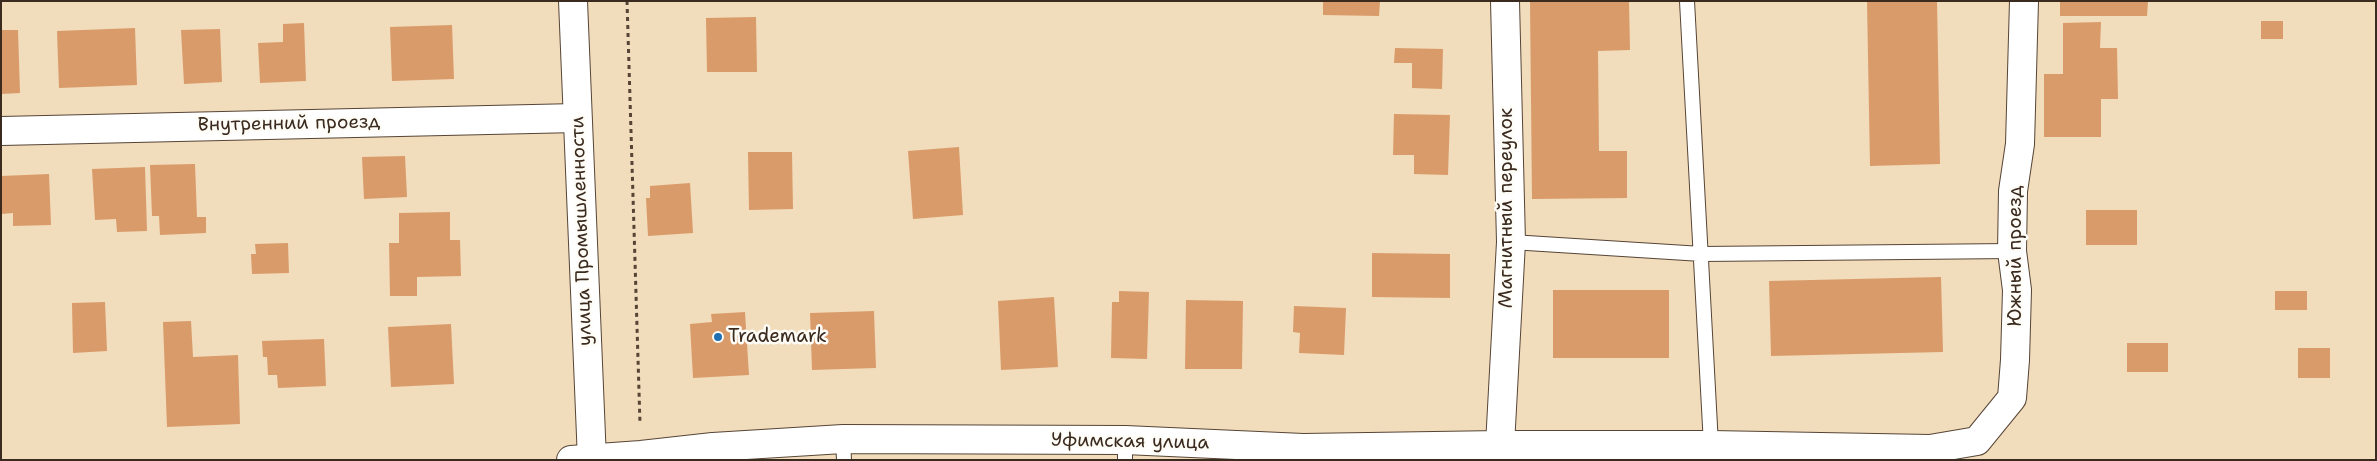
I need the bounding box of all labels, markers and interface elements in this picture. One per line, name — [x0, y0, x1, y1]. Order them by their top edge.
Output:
street label: Магнитный переулок — [1496, 108, 1518, 308]
street label: Внутренний проезд — [198, 111, 380, 137]
street label: улица Промышленности — [567, 116, 597, 346]
street label: Южный проезд — [2005, 185, 2027, 327]
place label: Trademark — [728, 326, 827, 348]
marker: Trademark — [712, 331, 724, 343]
street label: Уфимская улица — [1051, 429, 1209, 455]

